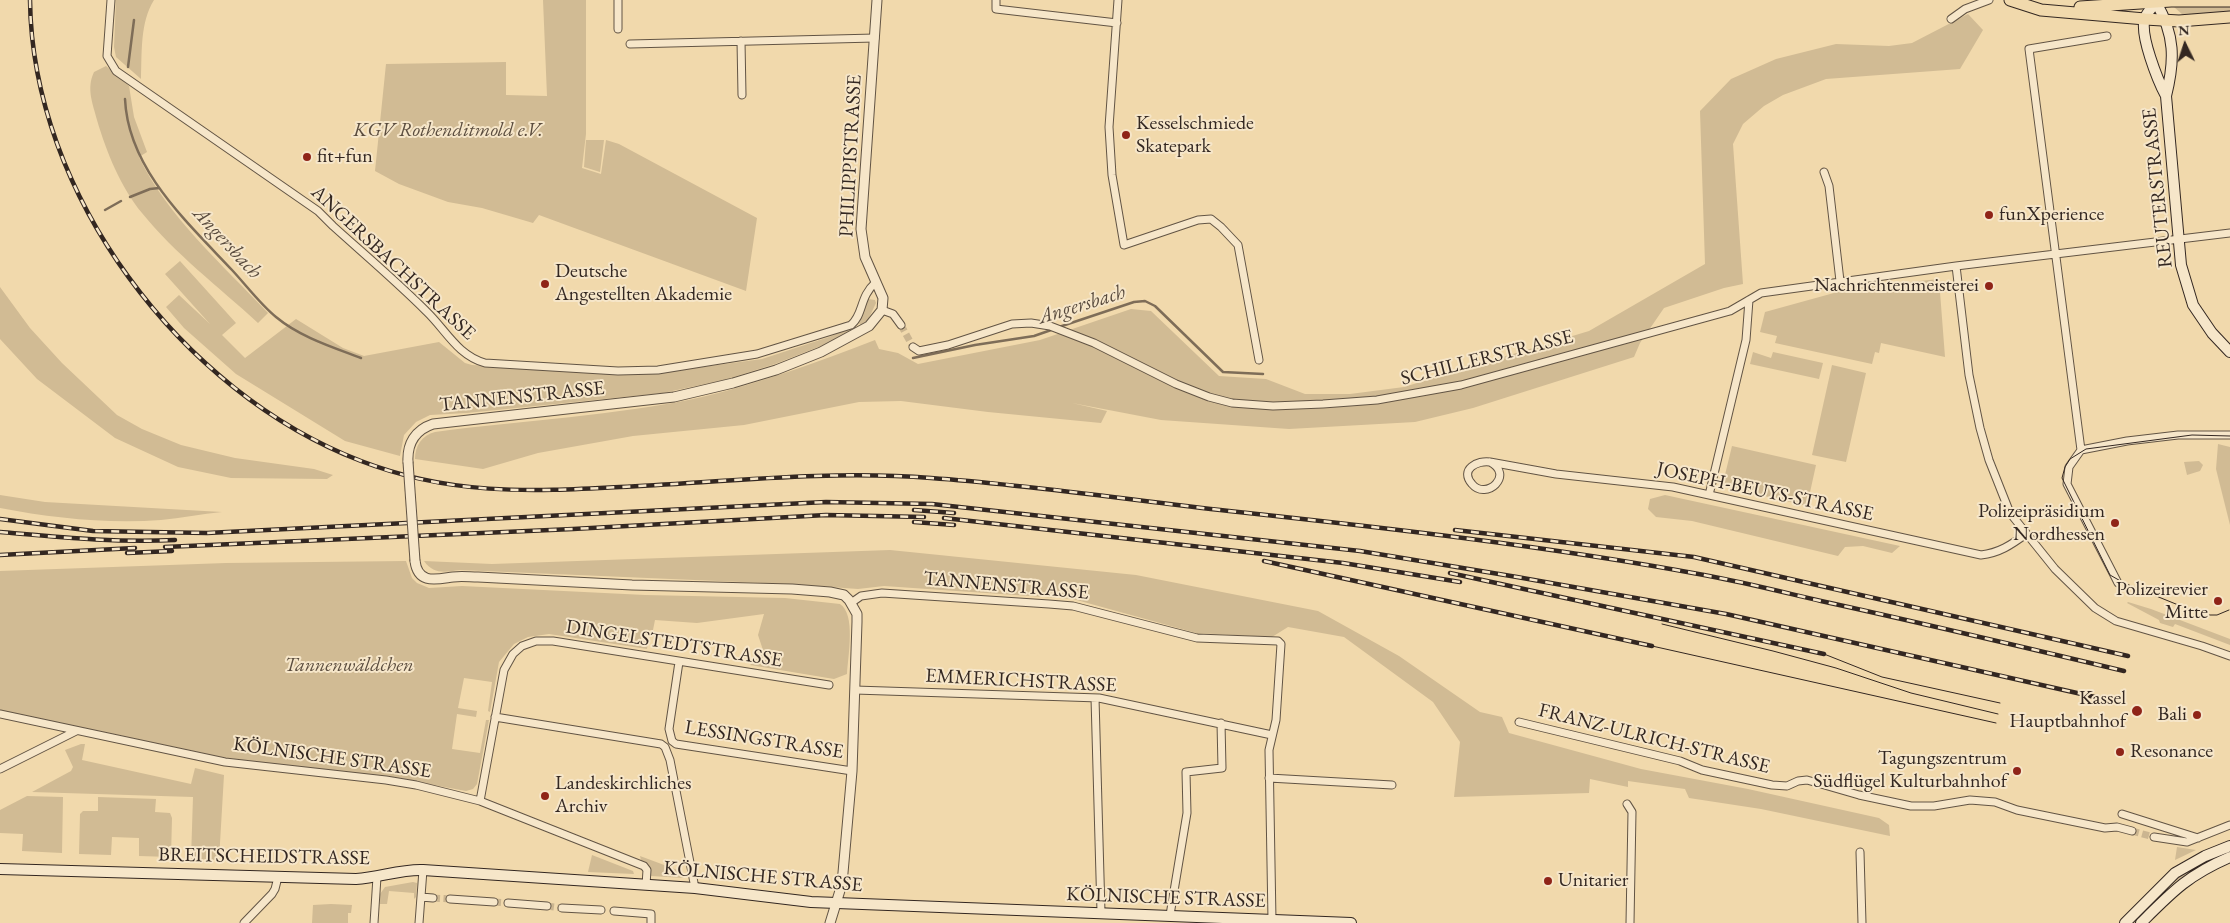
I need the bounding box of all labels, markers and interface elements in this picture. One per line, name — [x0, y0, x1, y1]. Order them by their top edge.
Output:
north arrow — [2160, 20, 2210, 70]
text: N — [2178, 21, 2190, 39]
street label: PHILIPPISTRASSE — [835, 74, 867, 238]
street label: REUTERSTRASSE — [2138, 107, 2178, 269]
place label: Kesselschmiede Skatepark — [1136, 112, 1254, 159]
park label: KGV Rothenditmold e.V. — [353, 119, 543, 143]
marker: Kesselschmiede Skatepark — [1120, 129, 1132, 141]
place label: fit+fun — [317, 145, 373, 169]
marker: fit+fun — [301, 151, 313, 163]
street label: ANGERSBACHSTRASSE — [306, 181, 480, 345]
water label: Angersbach — [187, 202, 267, 284]
place label: funXperience — [1999, 203, 2104, 227]
marker: funXperience — [1983, 209, 1995, 221]
place label: Deutsche Angestellten Akademie — [555, 260, 732, 307]
place label: Nachrichtenmeisterei — [1814, 274, 1979, 298]
marker: Deutsche Angestellten Akademie — [539, 278, 551, 290]
water label: Angersbach — [1035, 280, 1129, 330]
marker: Nachrichtenmeisterei — [1983, 280, 1995, 292]
street label: SCHILLERSTRASSE — [1398, 325, 1576, 391]
street label: TANNENSTRASSE — [438, 376, 606, 418]
street label: JOSEPH-BEUYS-STRASSE — [1654, 457, 1876, 527]
place label: Polizeipräsidium Nordhessen — [1978, 500, 2105, 547]
marker: Polizeipräsidium Nordhessen — [2109, 517, 2121, 529]
street label: TANNENSTRASSE — [922, 567, 1090, 605]
place label: Polizeirevier Mitte — [2116, 578, 2208, 625]
marker: Polizeirevier Mitte — [2212, 595, 2224, 607]
street label: DINGELSTEDTSTRASSE — [564, 615, 784, 673]
park label: Tannenwäldchen — [284, 654, 414, 678]
street label: EMMERICHSTRASSE — [925, 664, 1117, 698]
place label: Kassel Hauptbahnhof — [2009, 687, 2126, 734]
street label: FRANZ-ULRICH-STRASSE — [1536, 699, 1772, 779]
place label: Bali — [2158, 703, 2187, 727]
marker: Kassel Hauptbahnhof — [2130, 704, 2144, 718]
marker: Bali — [2191, 709, 2203, 721]
street label: LESSINGSTRASSE — [683, 716, 845, 764]
street label: KÖLNISCHE STRASSE — [231, 732, 433, 784]
place label: Resonance — [2130, 740, 2213, 764]
marker: Resonance — [2114, 746, 2126, 758]
place label: Tagungszentrum Südflügel Kulturbahnhof — [1813, 747, 2007, 794]
marker: Tagungszentrum Südflügel Kulturbahnhof — [2011, 765, 2023, 777]
place label: Landeskirchliches Archiv — [555, 772, 691, 819]
marker: Landeskirchliches Archiv — [539, 790, 551, 802]
street label: BREITSCHEIDSTRASSE — [158, 843, 370, 871]
street label: KÖLNISCHE STRASSE — [663, 856, 863, 898]
place label: Unitarier — [1558, 869, 1629, 893]
marker: Unitarier — [1542, 875, 1554, 887]
street label: KÖLNISCHE STRASSE — [1066, 883, 1266, 913]

